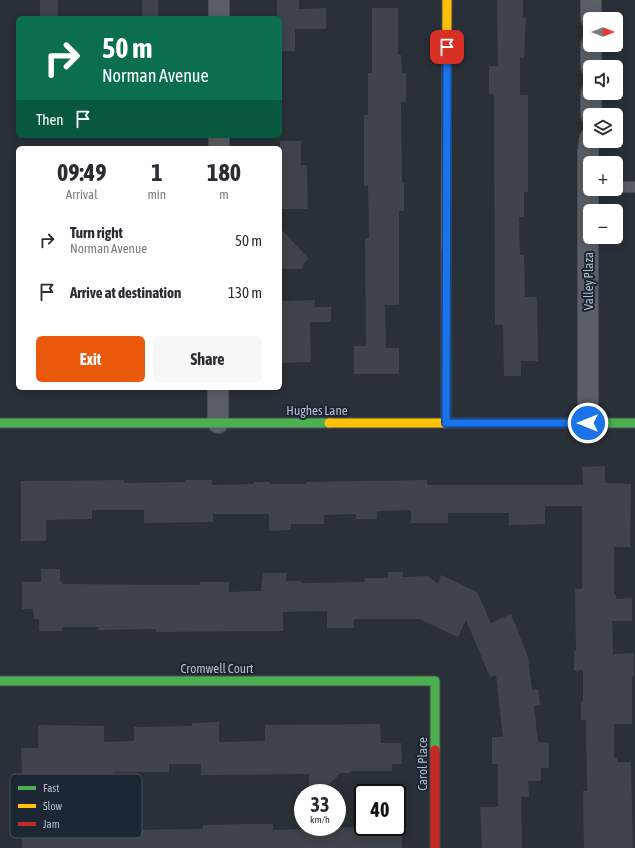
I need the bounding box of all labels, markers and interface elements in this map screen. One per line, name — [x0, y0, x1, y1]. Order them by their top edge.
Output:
north arrow — [583, 12, 623, 52]
map controls — [583, 12, 623, 244]
pin — [430, 30, 464, 64]
icon: right — [36, 32, 88, 84]
text: 50 m — [102, 32, 152, 64]
icon: arrive — [436, 36, 458, 58]
button: sound — [583, 60, 623, 100]
text: Norman Avenue — [102, 65, 209, 86]
icon: arrive — [72, 108, 94, 130]
button: layers — [583, 108, 623, 148]
text: Then — [36, 111, 64, 128]
button: + — [583, 156, 623, 196]
text: 09:49 — [57, 159, 106, 186]
text: 1 — [151, 159, 162, 186]
text: 180 — [207, 159, 241, 186]
text: Arrival — [66, 187, 98, 202]
text: min — [147, 187, 166, 202]
text: m — [219, 187, 229, 202]
button: − — [583, 204, 623, 244]
text: Turn right — [70, 224, 123, 241]
icon: right — [36, 229, 58, 251]
text: 50 m — [235, 232, 262, 249]
text: Norman Avenue — [70, 241, 147, 256]
street label: Valley Plaza — [581, 252, 596, 310]
icon: arrive — [36, 281, 58, 303]
text: Arrive at destination — [70, 284, 181, 301]
text: 130 m — [228, 284, 262, 301]
button: Exit — [36, 336, 145, 382]
button: Share — [153, 336, 262, 382]
position arrow — [567, 402, 609, 444]
street label: Hughes Lane — [286, 403, 348, 418]
street label: Cromwell Court — [180, 661, 254, 676]
street label: Carol Place — [415, 737, 430, 791]
legend — [10, 774, 142, 838]
text: Fast — [43, 782, 59, 794]
speed limit sign: 40 — [354, 784, 406, 836]
text: 33 — [311, 793, 329, 816]
text: Slow — [43, 800, 62, 812]
text: km/h — [310, 814, 330, 825]
text: Jam — [43, 818, 60, 830]

